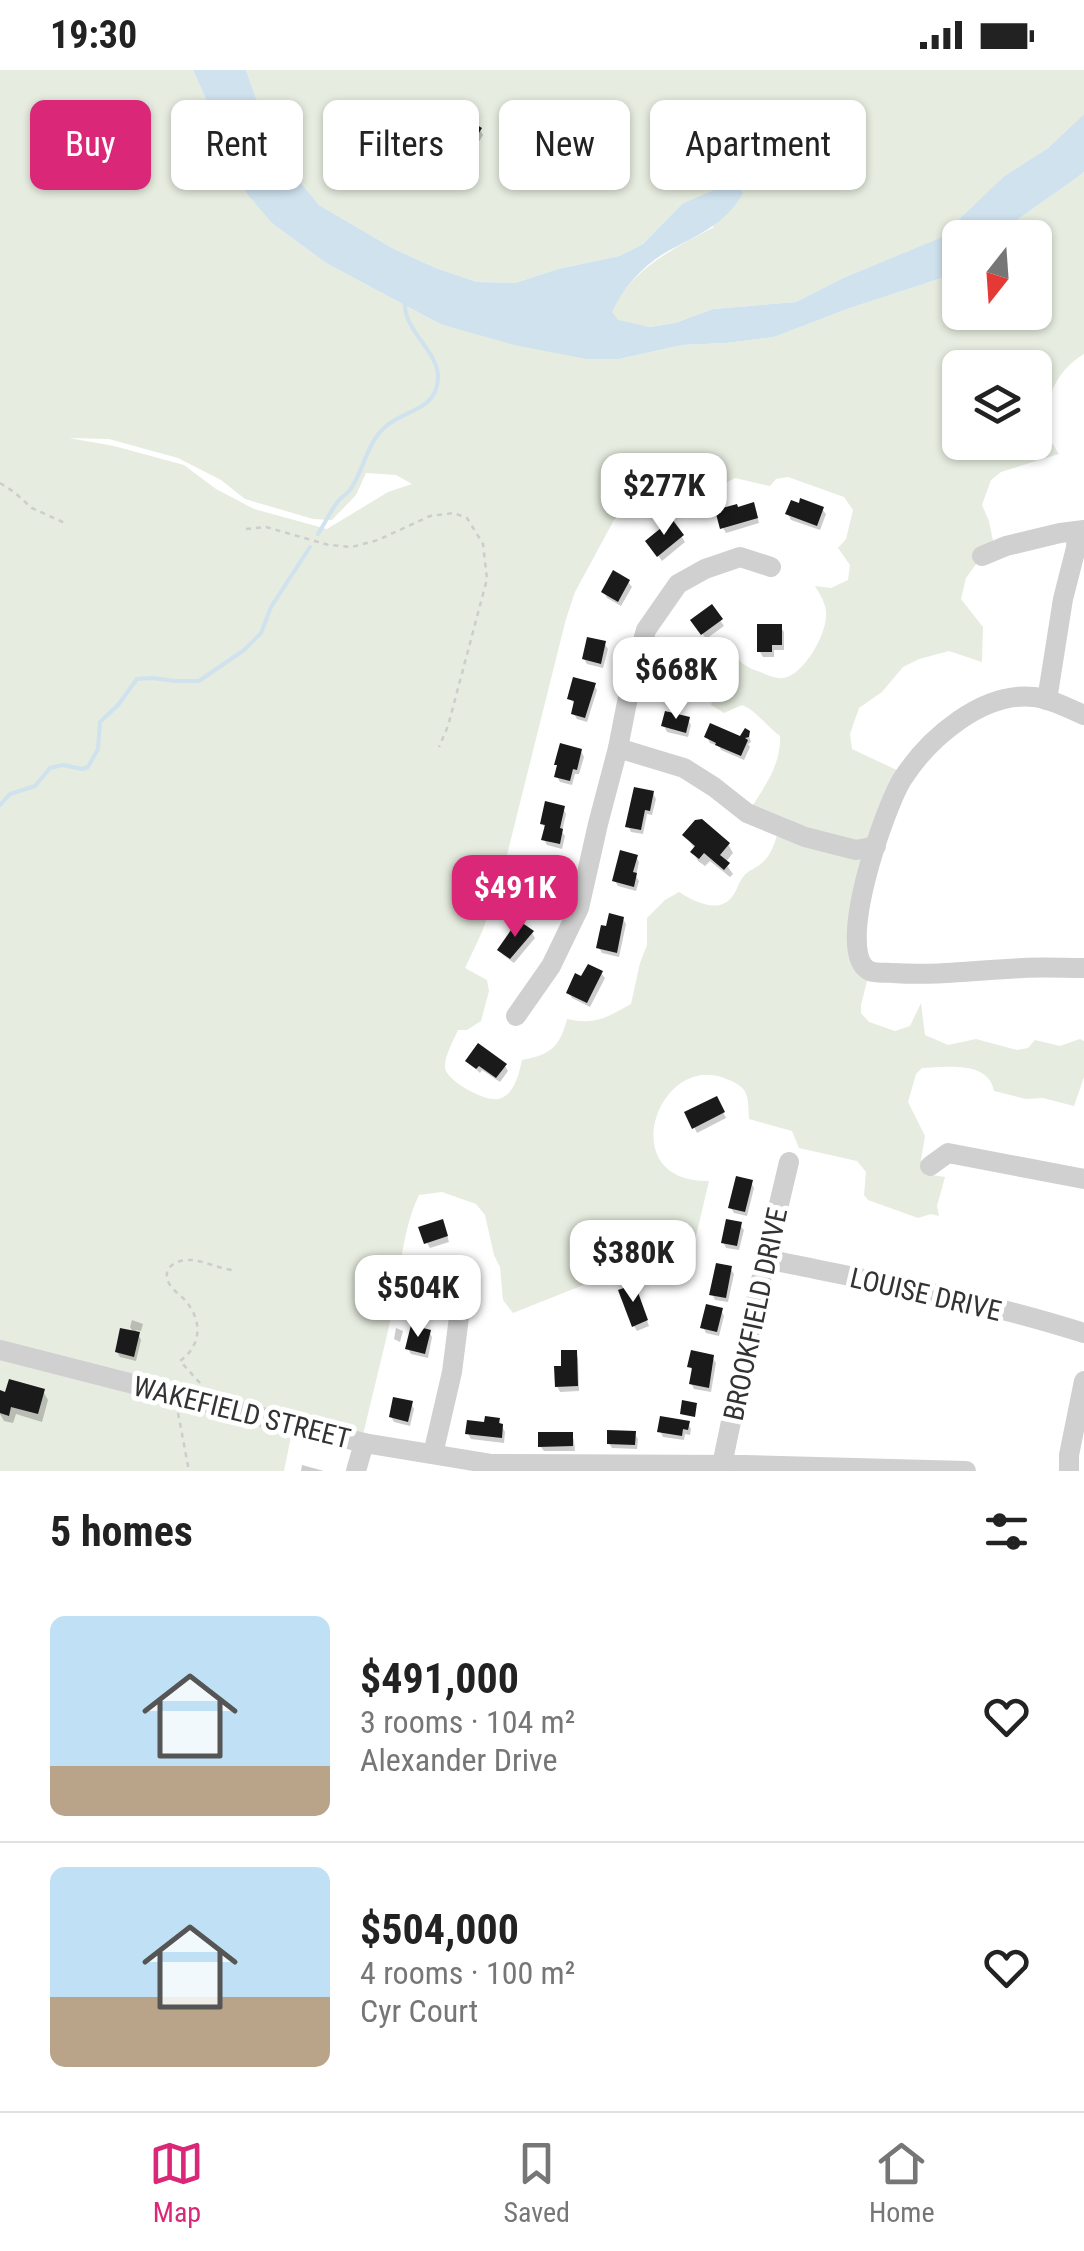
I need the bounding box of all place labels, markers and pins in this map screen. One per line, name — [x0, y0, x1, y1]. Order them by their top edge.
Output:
pin: $277K — [594, 453, 734, 538]
pin: $668K — [606, 637, 746, 722]
pin: $491K — [445, 855, 585, 940]
pin: $380K — [563, 1220, 703, 1305]
pin: $504K — [348, 1255, 488, 1340]

